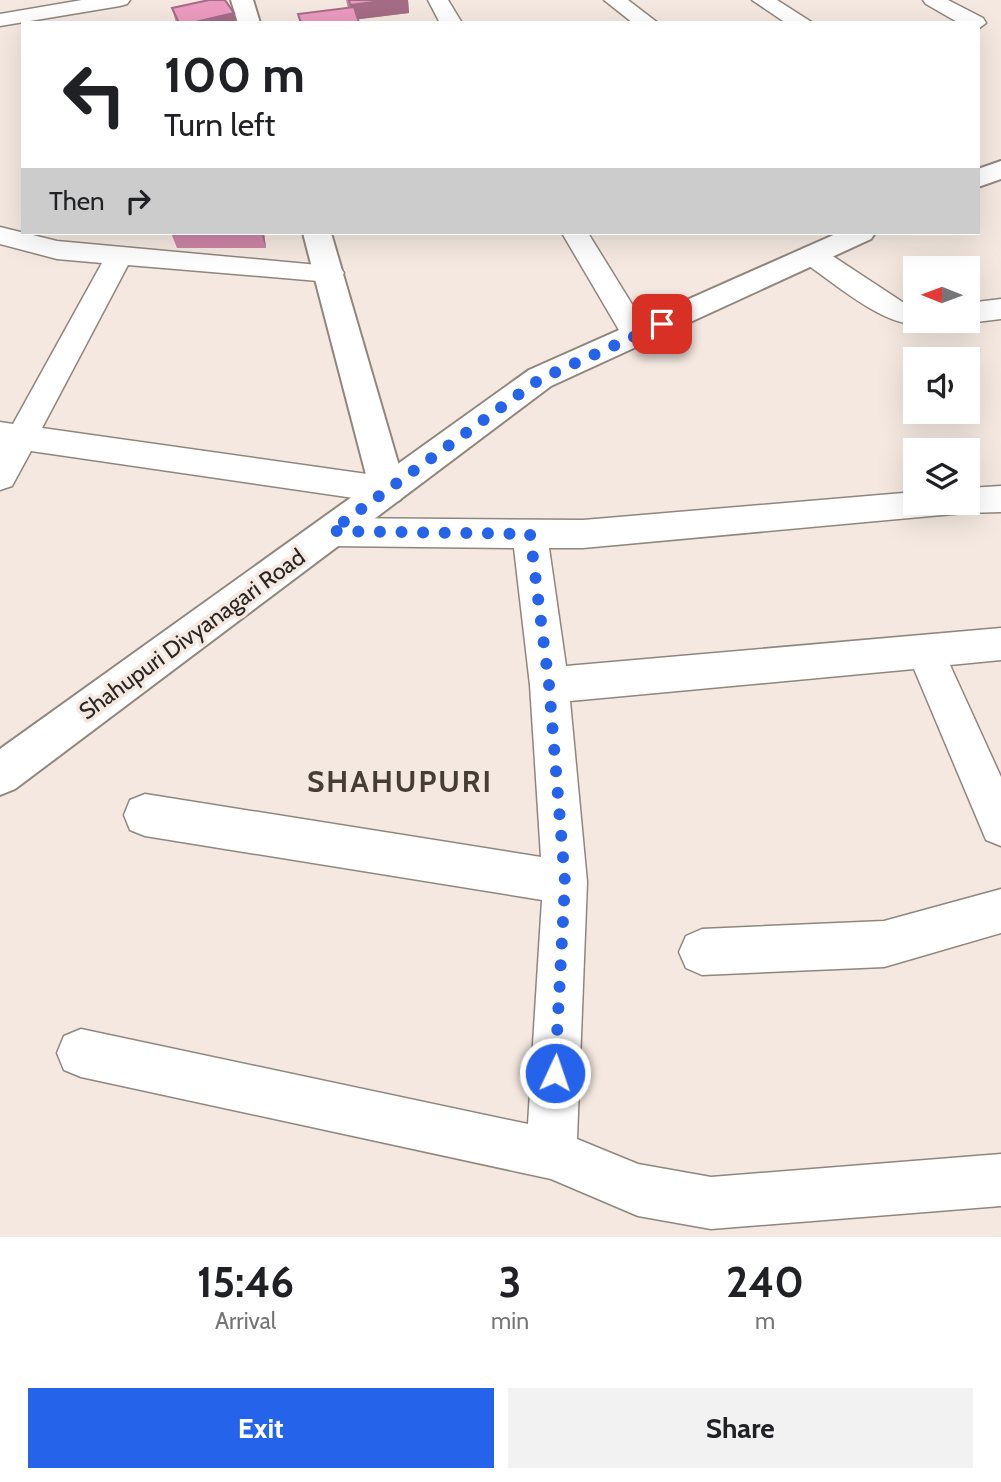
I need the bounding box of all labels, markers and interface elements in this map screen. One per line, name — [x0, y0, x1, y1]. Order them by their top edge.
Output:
text: 100 m — [164, 45, 305, 104]
icon: left — [49, 49, 140, 140]
text: Turn left — [164, 105, 275, 144]
icon: right — [119, 182, 157, 220]
text: Then — [49, 185, 105, 217]
north arrow — [903, 256, 980, 332]
map controls — [903, 256, 980, 515]
pin — [632, 294, 692, 354]
icon: arrive — [643, 305, 681, 343]
button: sound — [903, 347, 980, 424]
button: layers — [903, 438, 980, 515]
street label: Shahupuri Divyanagari Road — [74, 543, 310, 725]
district label: SHAHUPURI — [307, 763, 493, 800]
position arrow — [518, 1036, 592, 1110]
text: 15:46 — [197, 1256, 294, 1308]
text: 3 — [499, 1256, 521, 1308]
text: 240 — [726, 1256, 804, 1308]
text: Arrival — [215, 1307, 276, 1335]
text: min — [491, 1307, 529, 1335]
text: m — [755, 1307, 775, 1335]
button: Exit — [28, 1388, 494, 1468]
button: Share — [508, 1388, 973, 1468]

